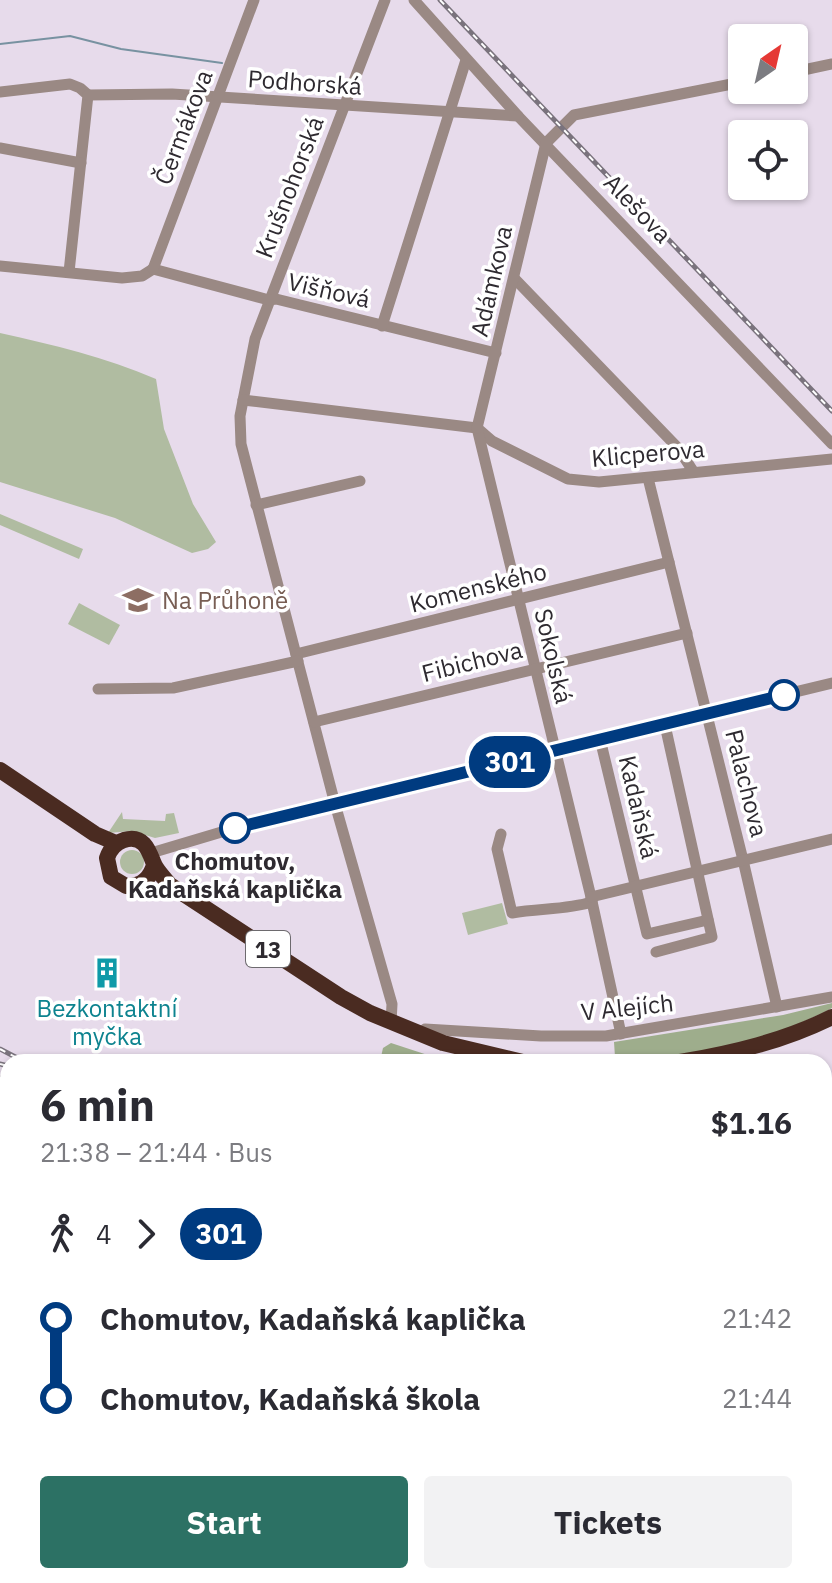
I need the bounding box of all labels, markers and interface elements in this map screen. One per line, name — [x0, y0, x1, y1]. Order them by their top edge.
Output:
north arrow — [728, 24, 808, 104]
map controls — [728, 24, 808, 200]
street label: Podhorská — [247, 62, 363, 102]
street label: Čermákova — [146, 65, 220, 189]
street label: Krušnohorská — [247, 112, 331, 262]
button: locate — [728, 120, 808, 200]
street label: Alešova — [597, 167, 679, 250]
street label: Adámkova — [463, 222, 519, 340]
street label: Višňová — [285, 265, 374, 315]
street label: Klicperova — [590, 432, 706, 474]
street label: Komenského — [406, 555, 550, 619]
school or university icon: Na Průhoně — [121, 583, 155, 617]
place label: Na Průhoně — [162, 584, 288, 616]
street label: Sokolská — [528, 605, 580, 707]
street label: Fibichova — [418, 633, 526, 689]
unlabelled marker — [769, 680, 799, 710]
street label: Palachova — [718, 726, 776, 840]
line badge: 301 — [464, 736, 556, 788]
text: 301 — [485, 743, 535, 780]
street label: Kadaňská — [612, 752, 666, 862]
marker: Chomutov, Kadaňská kaplička — [220, 813, 250, 843]
place label: Chomutov, Kadaňská kaplička — [128, 845, 342, 905]
road number: 13 — [246, 931, 290, 967]
building icon: Bezkontaktní myčka — [90, 956, 124, 990]
street label: V Alejích — [579, 986, 675, 1028]
place label: Bezkontaktní myčka — [37, 992, 177, 1052]
text: 6 min — [40, 1076, 155, 1133]
text: $1.16 — [711, 1103, 792, 1142]
text: 21:38 – 21:44 · Bus — [40, 1135, 273, 1169]
icon: walk — [40, 1212, 84, 1256]
icon: forward — [124, 1212, 168, 1256]
text: 301 — [196, 1215, 246, 1252]
text: 4 — [96, 1217, 112, 1251]
text: Chomutov, Kadaňská kaplička — [100, 1299, 526, 1338]
text: 21:42 — [722, 1301, 792, 1335]
text: Chomutov, Kadaňská škola — [100, 1379, 480, 1418]
text: 21:44 — [722, 1381, 792, 1415]
button: Start — [40, 1476, 408, 1568]
button: Tickets — [424, 1476, 792, 1568]

